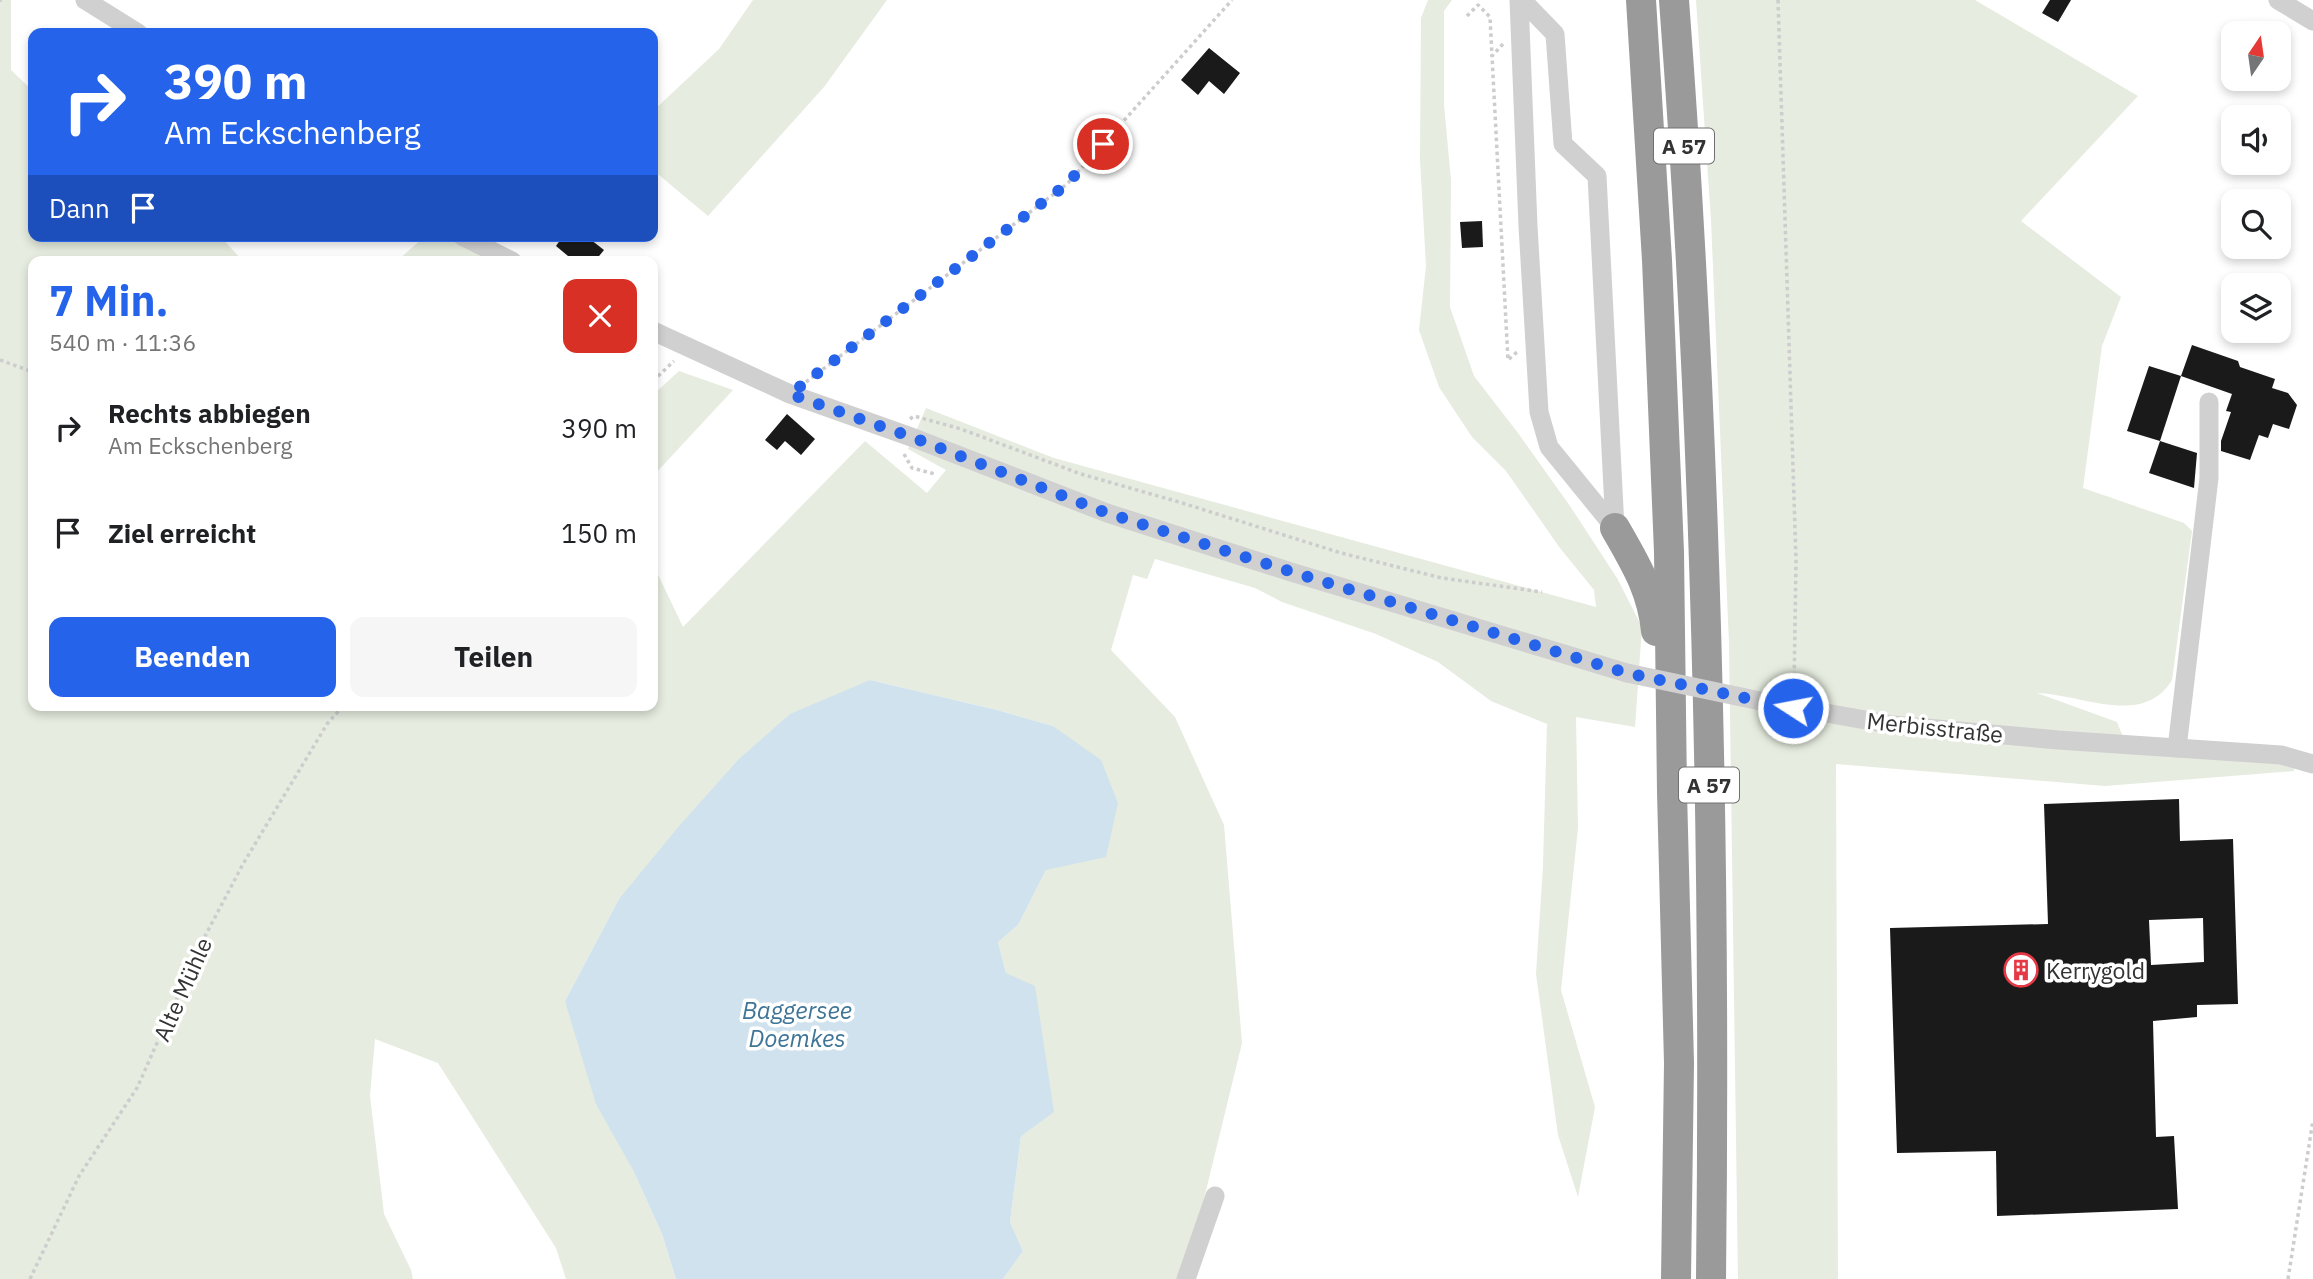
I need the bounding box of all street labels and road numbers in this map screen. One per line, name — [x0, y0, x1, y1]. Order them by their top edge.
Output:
road number: A 57 — [1654, 128, 1714, 164]
street label: Merbisstraße — [1865, 705, 2005, 749]
road number: A 57 — [1679, 768, 1739, 802]
street label: Alte Mühle — [146, 932, 218, 1046]

